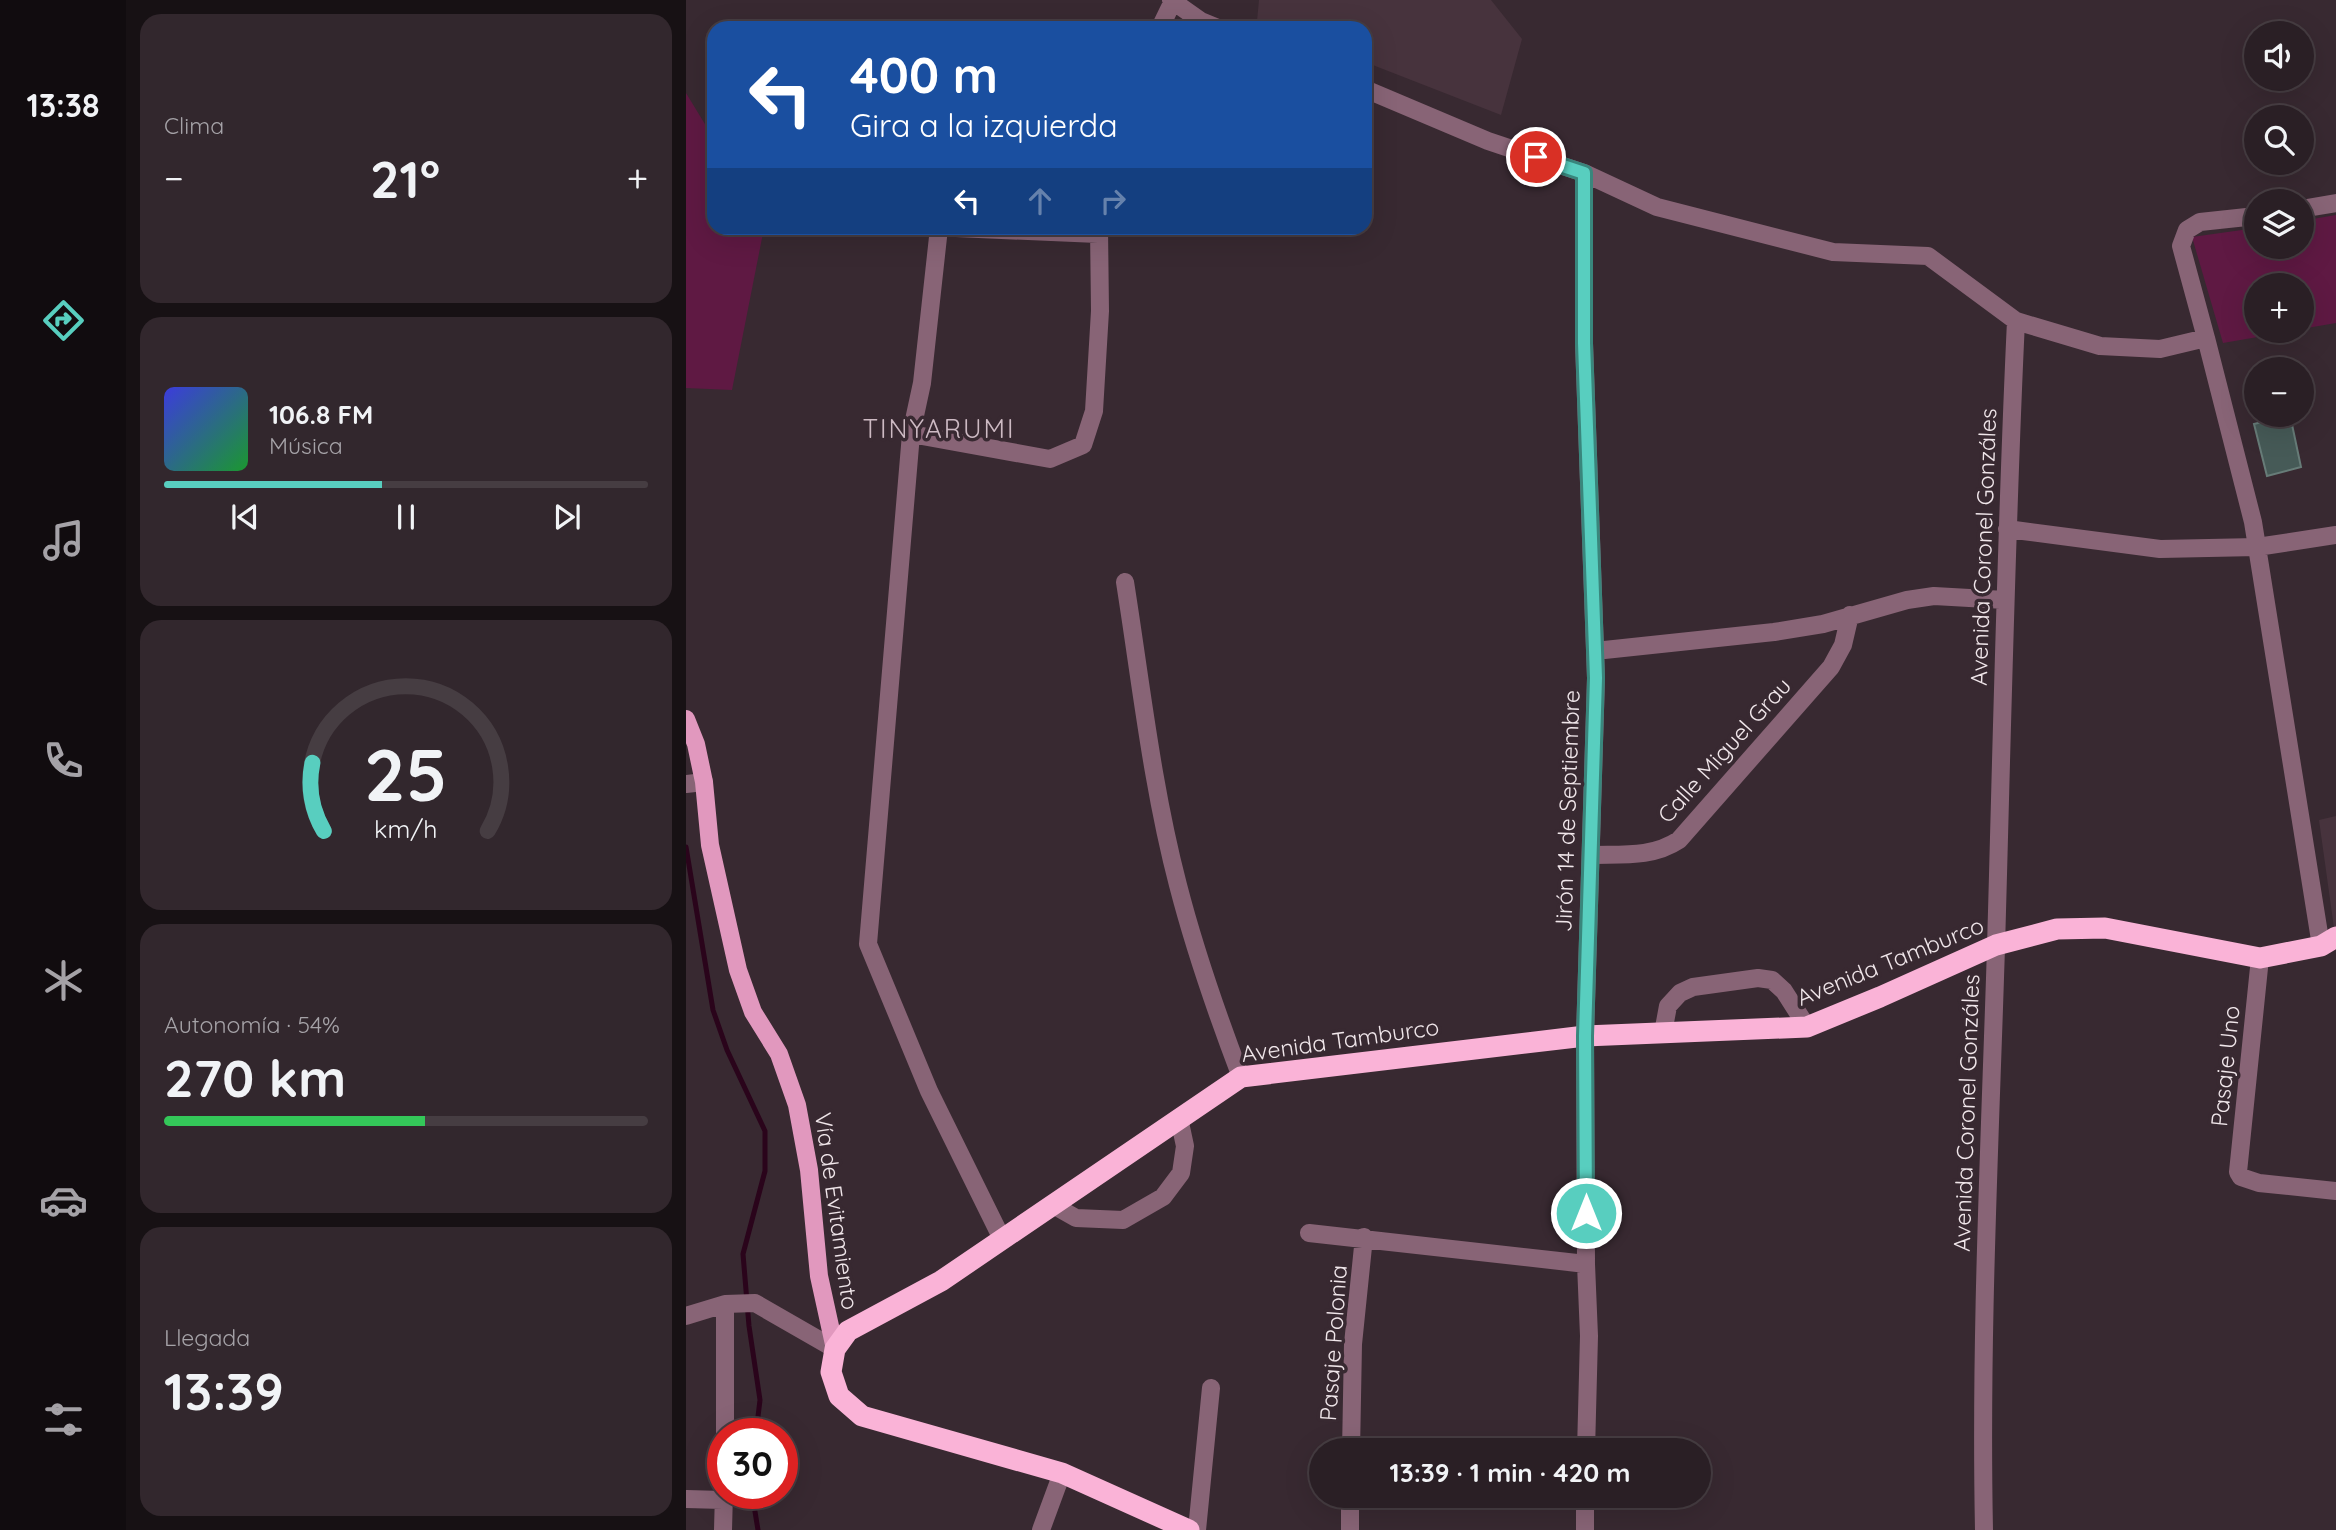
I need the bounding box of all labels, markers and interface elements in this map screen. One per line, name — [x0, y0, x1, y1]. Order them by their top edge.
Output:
map controls — [2244, 21, 2314, 427]
button: sound — [2244, 21, 2314, 91]
text: 400 m — [850, 44, 998, 105]
icon: left — [735, 49, 826, 140]
text: 13:38 — [26, 85, 100, 125]
text: Gira a la izquierda — [850, 105, 1118, 145]
button: search — [2244, 105, 2314, 175]
text: Clima — [164, 111, 224, 140]
pin — [1506, 127, 1566, 187]
icon: arrive — [1517, 138, 1555, 176]
text: 21° — [370, 146, 440, 211]
text: − — [164, 154, 184, 202]
text: + — [627, 154, 648, 202]
icon: left — [948, 182, 986, 220]
icon: ahead — [1021, 182, 1059, 220]
icon: right — [1094, 182, 1132, 220]
button: layers — [2244, 189, 2314, 259]
button: + — [2244, 273, 2314, 343]
icon: directions — [39, 296, 88, 345]
button: − — [2244, 357, 2314, 427]
text: 106.8 FM — [269, 398, 373, 431]
street label: Avenida Coronel Gonzáles — [1964, 408, 2002, 686]
district label: TINYARUMI — [862, 412, 1016, 445]
text: Música — [269, 431, 343, 460]
icon: previous — [226, 498, 264, 536]
icon: pause — [387, 498, 425, 536]
icon: next — [548, 498, 586, 536]
icon: music — [39, 516, 88, 565]
street label: Calle Miguel Grau — [1651, 671, 1797, 829]
street label: Jirón 14 de Septiembre — [1548, 690, 1586, 932]
text: 25 — [364, 728, 448, 819]
icon: phone — [39, 736, 88, 785]
text: km/h — [374, 813, 438, 844]
street label: Avenida Tamburco — [1792, 910, 1988, 1012]
icon: climate — [39, 956, 88, 1005]
street label: Avenida Coronel Gonzáles — [1947, 974, 1985, 1252]
street label: Pasaje Uno — [2204, 1004, 2246, 1128]
text: Autonomía · 54% — [164, 1010, 340, 1039]
street label: Avenida Tamburco — [1239, 1012, 1441, 1068]
text: 270 km — [164, 1045, 346, 1110]
street label: Vía de Evitamiento — [809, 1110, 865, 1312]
icon: car — [39, 1176, 88, 1225]
position arrow — [1549, 1176, 1623, 1250]
street label: Pasaje Polonia — [1313, 1264, 1353, 1422]
text: Llegada — [164, 1323, 250, 1352]
text: 13:39 — [164, 1358, 284, 1423]
icon: filters — [39, 1395, 88, 1444]
speed limit sign: 30 — [707, 1418, 798, 1509]
text: 13:39 · 1 min · 420 m — [1390, 1456, 1630, 1489]

